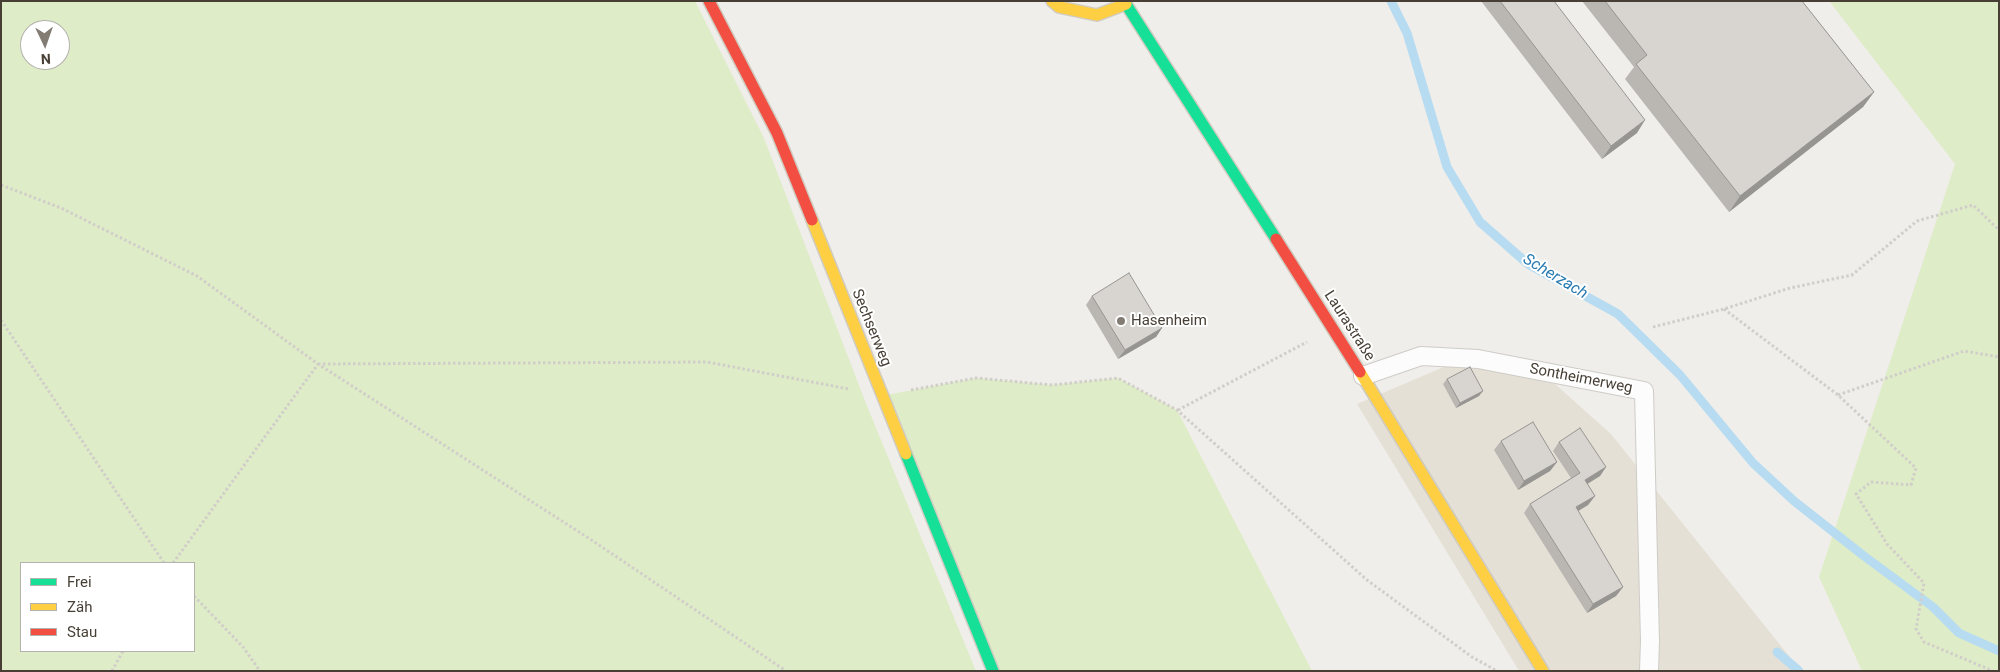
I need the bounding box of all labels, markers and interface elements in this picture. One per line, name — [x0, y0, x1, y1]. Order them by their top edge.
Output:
north arrow — [20, 20, 70, 70]
text: N — [40, 51, 51, 67]
water label: Scherzach — [1519, 250, 1591, 304]
street label: Sechserweg — [847, 287, 895, 369]
street label: Laurastraße — [1320, 288, 1378, 364]
place label: Hasenheim — [1131, 312, 1207, 330]
marker: Hasenheim — [1115, 315, 1127, 327]
street label: Sontheimerweg — [1528, 360, 1634, 398]
legend — [20, 562, 195, 652]
text: Frei — [67, 573, 92, 591]
text: Zäh — [67, 598, 92, 616]
text: Stau — [67, 623, 97, 641]

